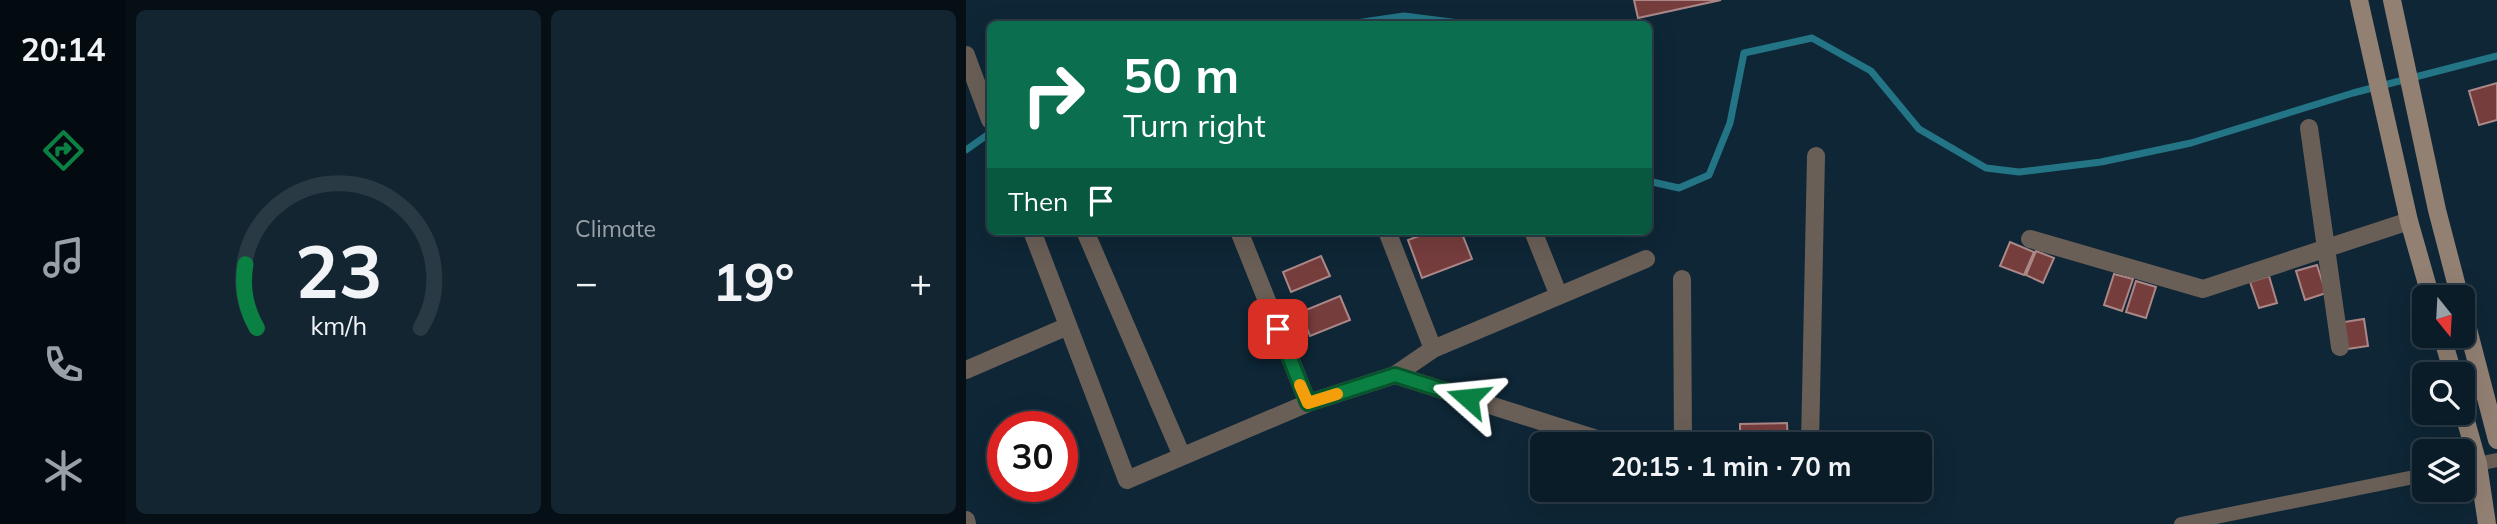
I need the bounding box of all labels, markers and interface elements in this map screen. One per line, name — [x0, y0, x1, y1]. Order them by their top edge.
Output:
text: 20:14 — [21, 29, 105, 69]
text: 50 m — [1123, 44, 1239, 105]
icon: right — [1008, 49, 1099, 140]
text: Turn right — [1123, 105, 1266, 145]
icon: directions — [39, 126, 88, 175]
icon: arrive — [1082, 182, 1120, 220]
text: Then — [1008, 185, 1068, 218]
text: Climate — [575, 214, 656, 243]
text: 23 — [295, 225, 382, 316]
icon: music — [39, 233, 88, 282]
text: 19° — [712, 249, 795, 314]
text: − — [575, 258, 598, 306]
text: + — [909, 258, 932, 306]
north arrow — [2412, 285, 2474, 348]
map controls — [2412, 285, 2475, 502]
pin — [1248, 299, 1308, 359]
text: km/h — [310, 310, 367, 341]
icon: arrive — [1259, 310, 1297, 348]
icon: phone — [39, 340, 88, 389]
position arrow — [1431, 361, 1505, 435]
button: search — [2412, 362, 2475, 425]
speed limit sign: 30 — [987, 411, 1078, 502]
button: layers — [2412, 439, 2475, 502]
icon: climate — [39, 446, 88, 495]
text: 20:15 · 1 min · 70 m — [1611, 450, 1851, 483]

